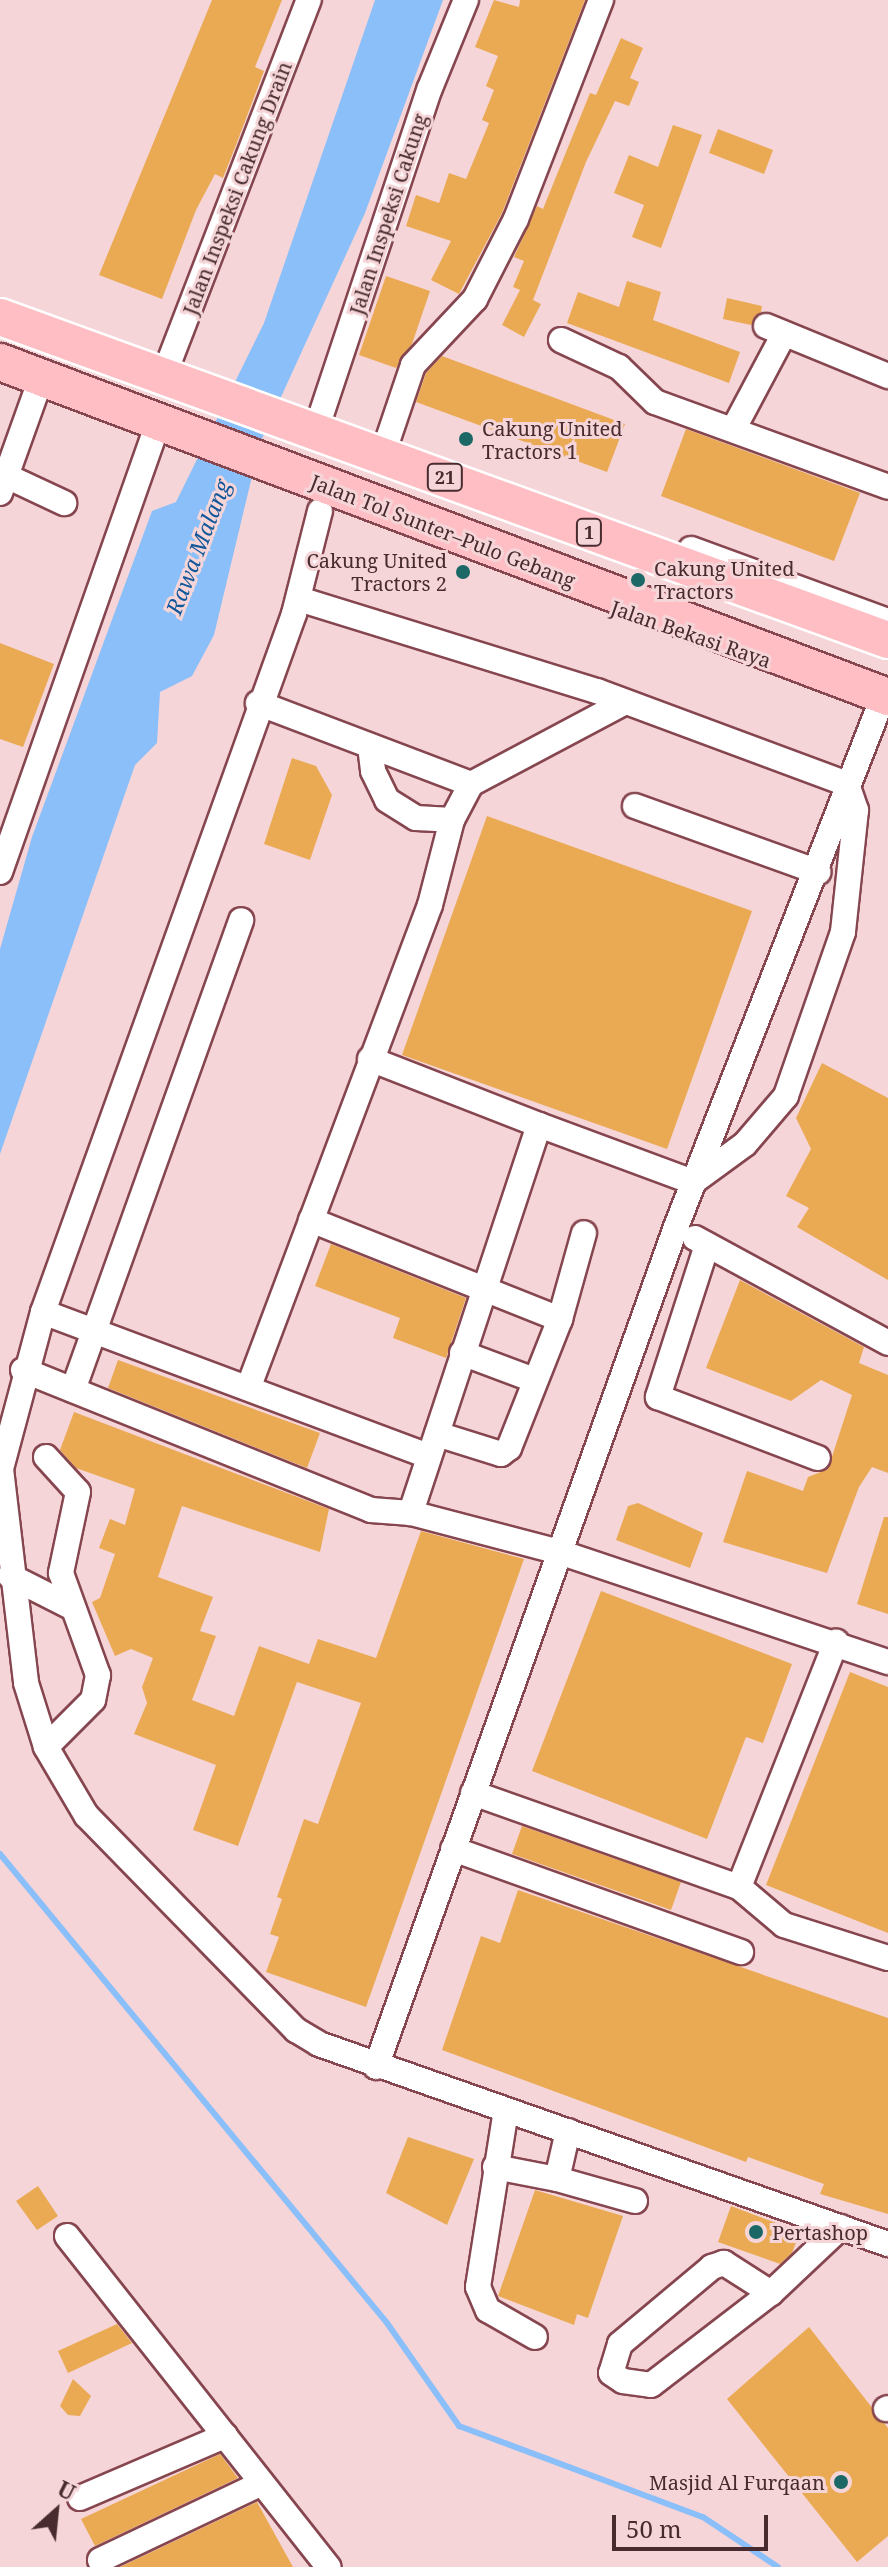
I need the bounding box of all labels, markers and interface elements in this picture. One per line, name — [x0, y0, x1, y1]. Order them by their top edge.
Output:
street label: Jalan Inspeksi Cakung Drain — [178, 58, 296, 318]
street label: Jalan Inspeksi Cakung — [344, 110, 432, 318]
place label: Cakung United Tractors 1 — [482, 416, 622, 463]
marker: Cakung United Tractors 1 — [457, 430, 475, 448]
road number: 21 — [425, 463, 465, 491]
street label: Jalan Tol Sunter–Pulo Gebang — [307, 469, 579, 593]
water label: Rawa Malang — [160, 476, 236, 618]
road number: 1 — [575, 518, 603, 546]
place label: Cakung United Tractors 2 — [307, 548, 447, 595]
place label: Cakung United Tractors — [654, 556, 794, 603]
marker: Cakung United Tractors 2 — [454, 563, 472, 581]
marker: Cakung United Tractors — [629, 571, 647, 589]
street label: Jalan Bekasi Raya — [608, 595, 774, 673]
place label: Pertashop — [772, 2220, 868, 2244]
marker: Pertashop — [747, 2223, 765, 2241]
place label: Masjid Al Furqaan — [649, 2470, 825, 2494]
north arrow — [16, 2471, 96, 2551]
text: U — [53, 2473, 81, 2507]
marker: Masjid Al Furqaan — [832, 2473, 850, 2491]
scale bar — [616, 2499, 772, 2549]
text: 50 m — [626, 2512, 682, 2545]

